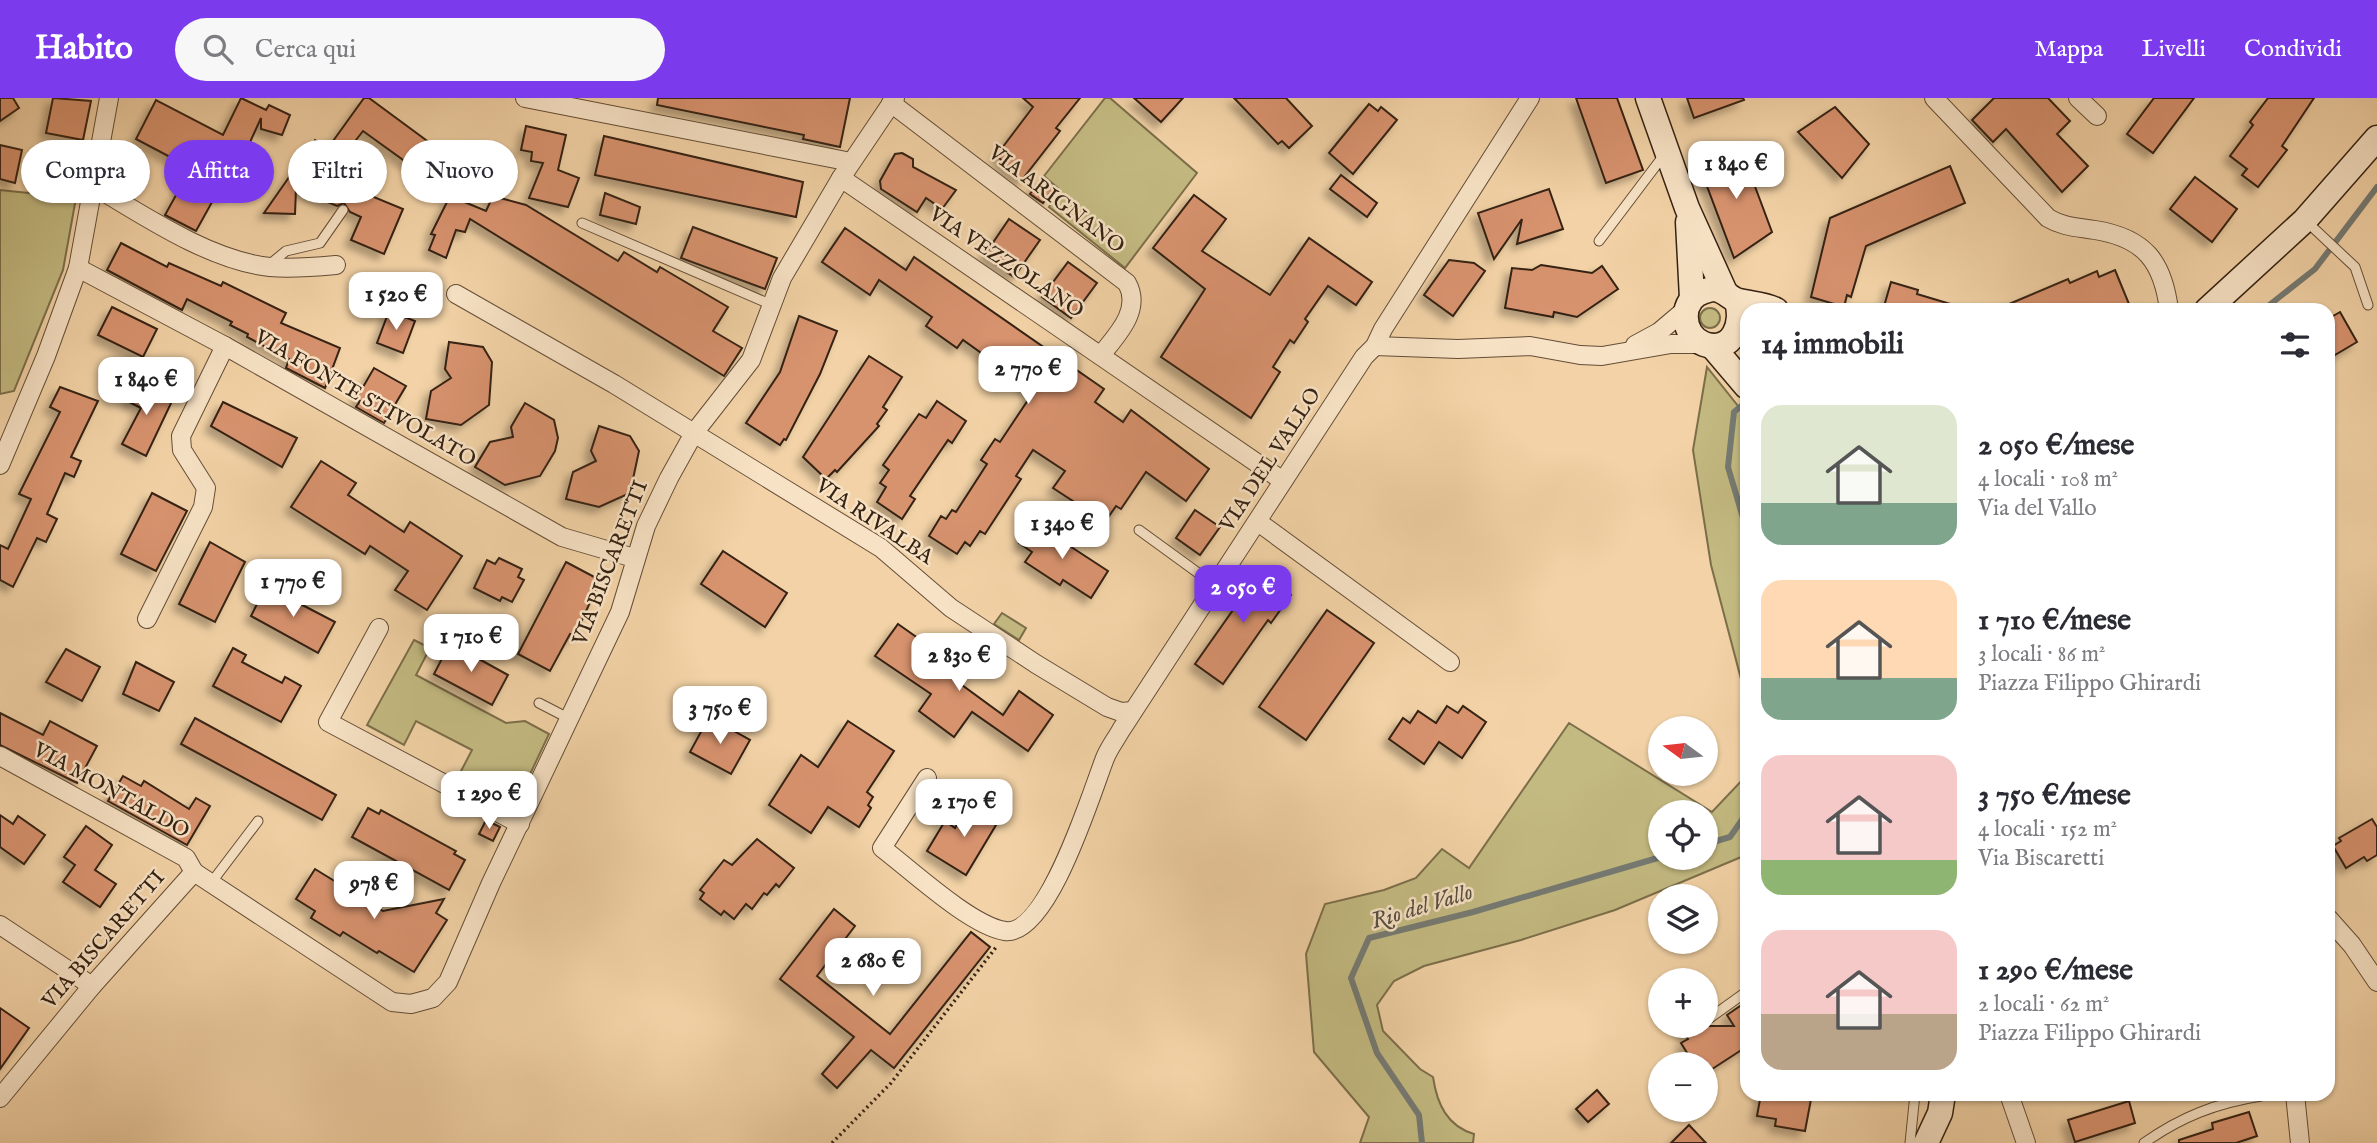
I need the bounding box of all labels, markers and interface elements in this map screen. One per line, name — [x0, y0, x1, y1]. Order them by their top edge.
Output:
search box — [175, 18, 665, 81]
text: Habito — [35, 28, 133, 70]
icon: search — [199, 30, 237, 68]
text: Cerca qui — [255, 33, 356, 66]
text: Mappa — [2034, 34, 2103, 65]
text: Livelli — [2141, 34, 2206, 65]
text: Condividi — [2244, 34, 2342, 65]
street label: VIA ARIGNANO — [982, 139, 1130, 260]
chip: Compra — [21, 140, 150, 203]
chip: Affitta — [164, 140, 274, 203]
chip: Filtri — [288, 140, 387, 203]
chip: Nuovo — [401, 140, 518, 203]
pin: 1 840 € — [1671, 141, 1801, 201]
text: 1 840 € — [1704, 149, 1768, 178]
street label: VIA VEZZOLANO — [923, 201, 1089, 325]
pin: 1 520 € — [331, 272, 461, 332]
text: 1 520 € — [365, 280, 427, 309]
street label: VIA FONTE STIVOLATO — [248, 324, 481, 474]
text: 14 immobili — [1761, 326, 1904, 364]
icon: filters — [2276, 326, 2314, 364]
pin: 2 770 € — [963, 346, 1093, 406]
text: 2 770 € — [994, 354, 1062, 383]
pin: 1 840 € — [81, 358, 211, 417]
text: 1 840 € — [114, 365, 178, 394]
street label: VIA DEL VALLO — [1214, 383, 1328, 538]
text: 2 050 €/mese — [1978, 427, 2134, 465]
icon: home — [1817, 433, 1901, 517]
text: 4 locali · 108 m² — [1978, 465, 2118, 494]
street label: VIA RIVALBA — [809, 472, 939, 572]
street label: VIA BISCARETTI — [567, 477, 655, 650]
text: Via del Vallo — [1978, 494, 2097, 523]
pin: 1 340 € — [997, 502, 1127, 561]
text: 1 340 € — [1030, 509, 1094, 538]
pin: 1 770 € — [228, 560, 358, 619]
pin: 2 050 € — [1178, 566, 1308, 625]
text: 1 770 € — [261, 567, 325, 596]
text: 2 050 € — [1210, 573, 1276, 602]
text: 1 710 €/mese — [1978, 602, 2131, 640]
icon: home — [1817, 608, 1901, 692]
pin: 1 710 € — [406, 614, 536, 674]
text: 1 710 € — [440, 622, 502, 651]
pin: 2 830 € — [894, 634, 1024, 693]
text: 3 locali · 86 m² — [1978, 640, 2105, 669]
text: 2 830 € — [927, 641, 991, 670]
text: Piazza Filippo Ghirardi — [1978, 669, 2201, 698]
pin: 3 750 € — [655, 686, 785, 746]
text: 3 750 € — [689, 694, 751, 723]
north arrow — [1648, 716, 1718, 786]
map controls — [1648, 716, 1718, 1122]
street label: VIA MONTALDO — [27, 736, 194, 845]
pin: 1 290 € — [424, 772, 554, 831]
text: 3 750 €/mese — [1978, 777, 2131, 815]
text: 1 290 € — [457, 779, 521, 808]
pin: 2 170 € — [899, 780, 1029, 839]
icon: home — [1817, 783, 1901, 867]
text: 2 170 € — [932, 787, 996, 816]
button: locate — [1648, 800, 1718, 870]
text: 4 locali · 152 m² — [1978, 815, 2117, 844]
text: Via Biscaretti — [1978, 844, 2104, 873]
pin: 978 € — [325, 862, 423, 921]
street label: VIA BISCARETTI — [36, 865, 171, 1016]
text: 978 € — [350, 869, 398, 898]
water label: Rio del Vallo — [1368, 878, 1476, 936]
button: layers — [1648, 884, 1718, 954]
pin: 2 680 € — [808, 939, 938, 998]
text: 2 680 € — [841, 946, 905, 975]
text: 1 290 €/mese — [1978, 952, 2133, 990]
icon: home — [1817, 958, 1901, 1042]
button: + — [1648, 968, 1718, 1038]
text: 2 locali · 62 m² — [1978, 990, 2109, 1019]
text: Piazza Filippo Ghirardi — [1978, 1019, 2201, 1048]
button: − — [1648, 1052, 1718, 1122]

